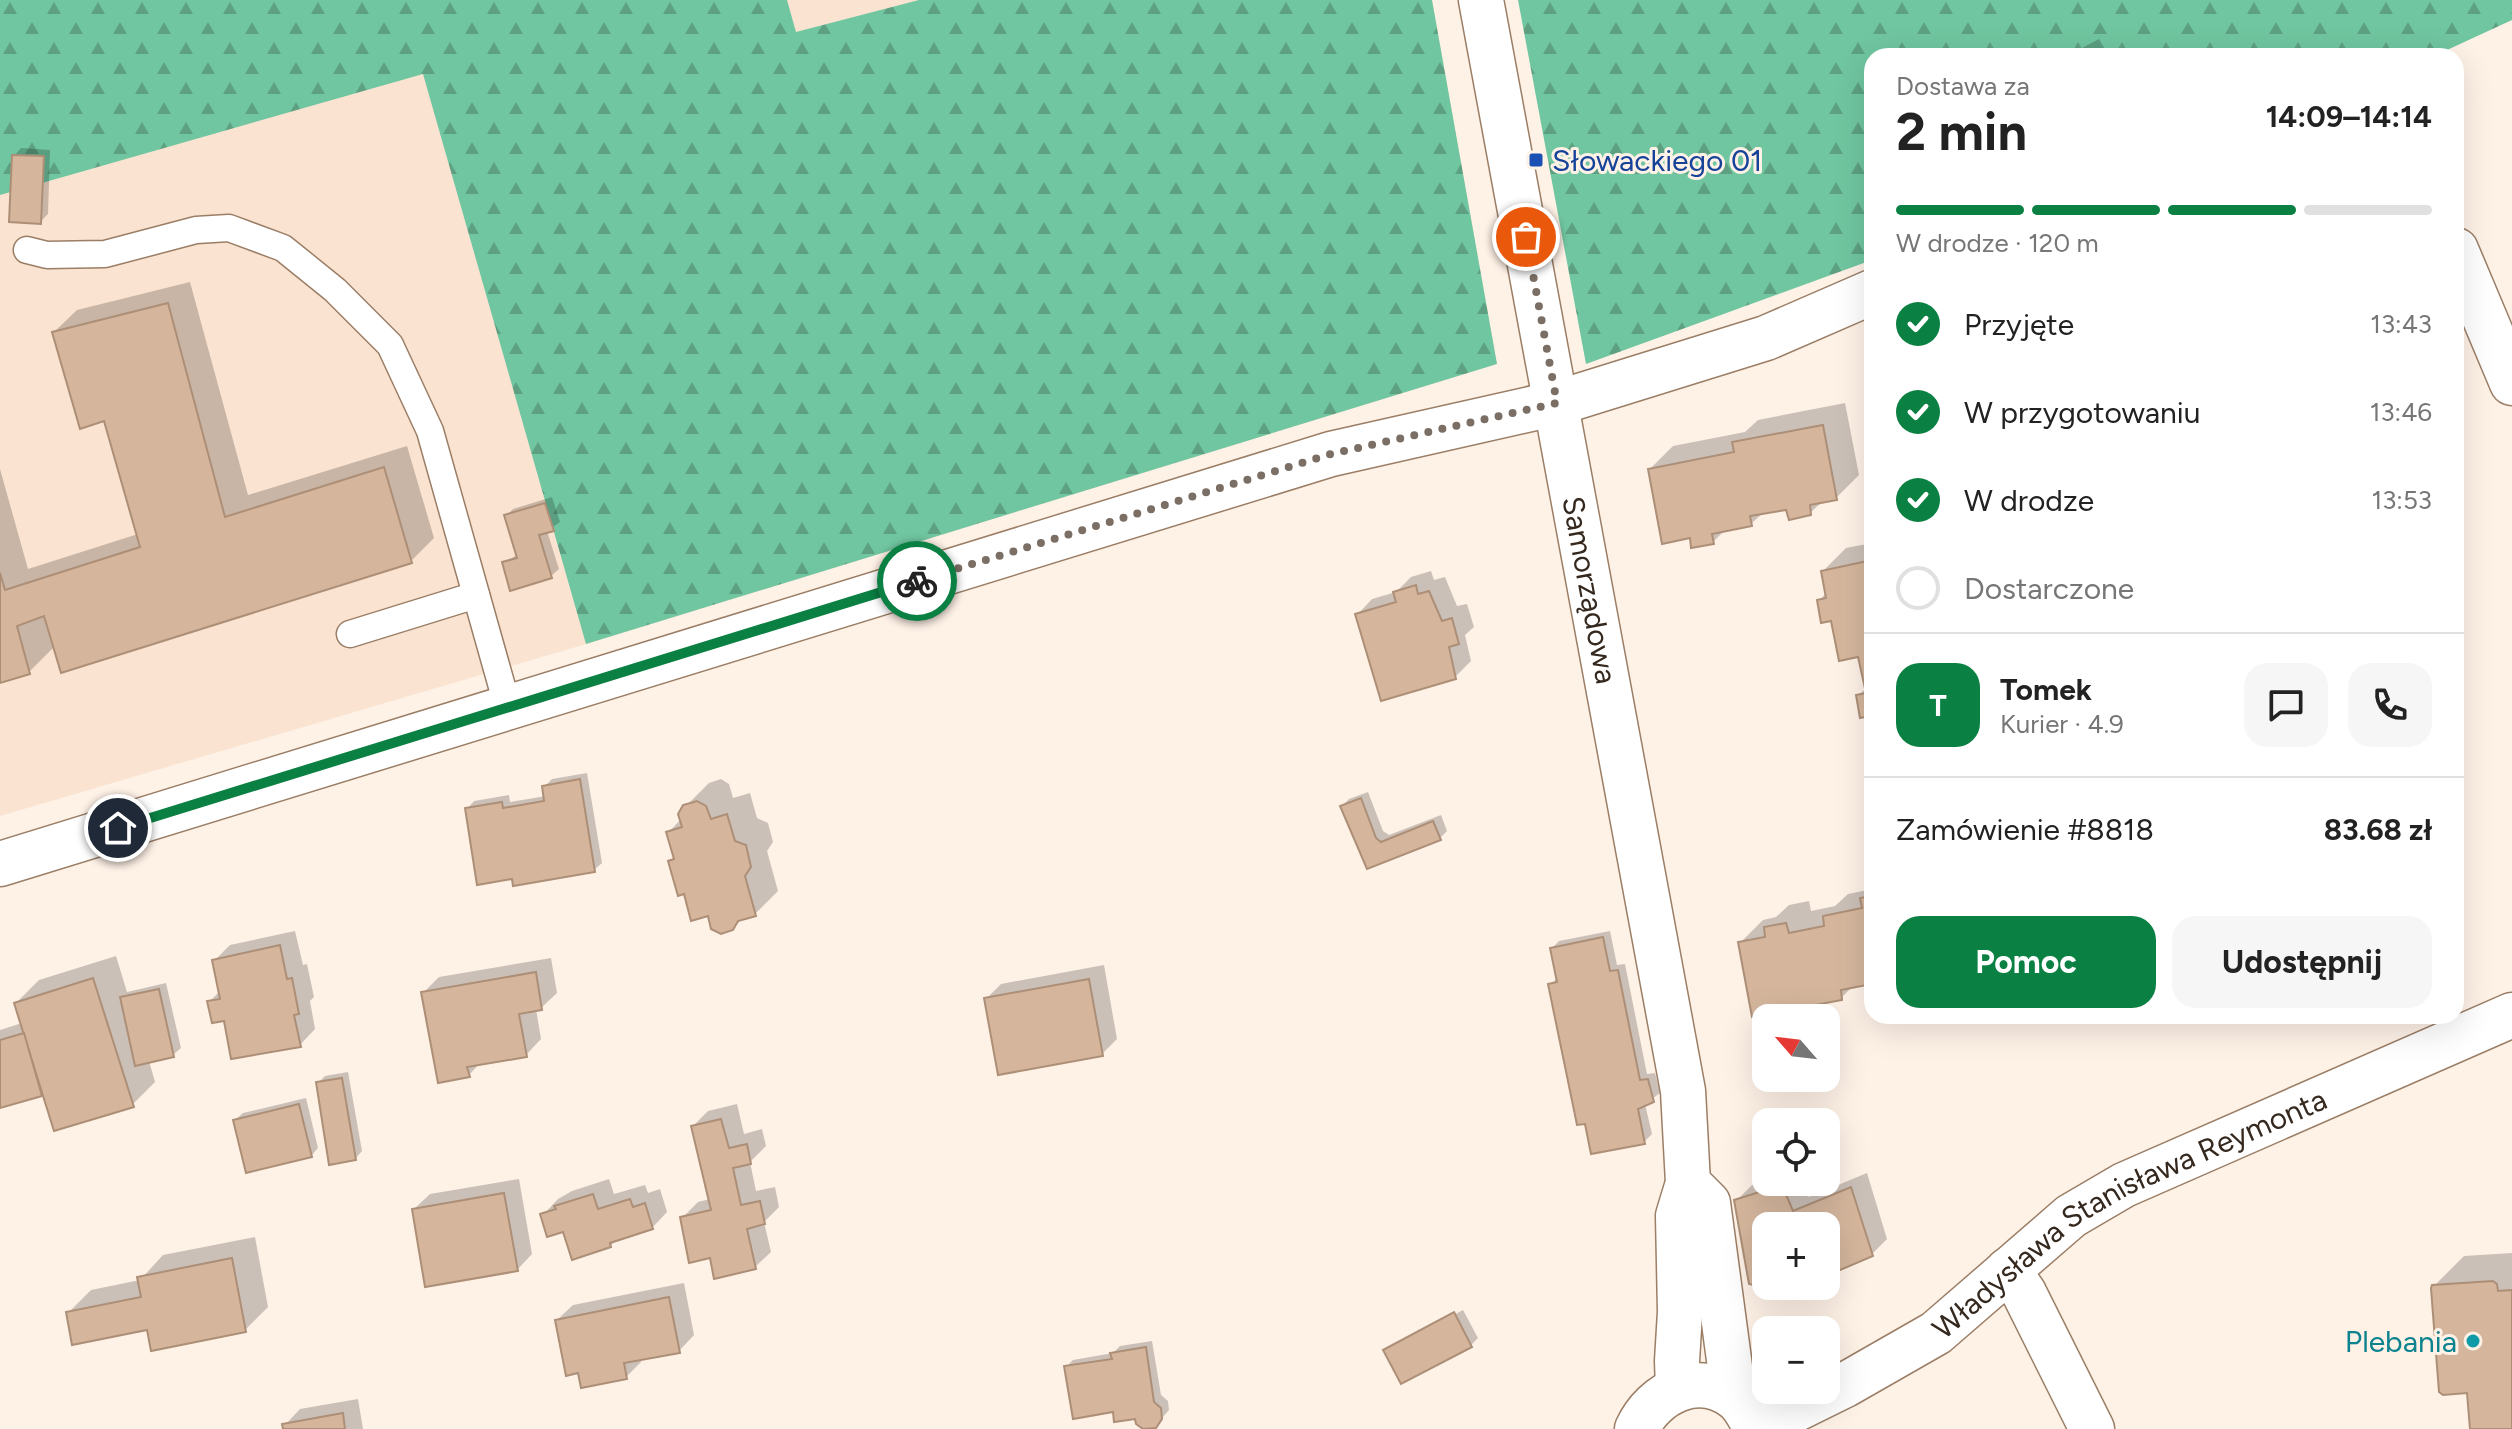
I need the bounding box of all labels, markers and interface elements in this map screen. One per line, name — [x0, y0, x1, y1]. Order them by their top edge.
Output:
text: Dostawa za — [1896, 70, 2030, 102]
text: 14:09–14:14 — [2266, 98, 2432, 135]
text: 2 min — [1896, 101, 2027, 163]
place label: Słowackiego 01 — [1552, 142, 1763, 179]
marker: Słowackiego 01 — [1527, 151, 1545, 169]
pin — [1492, 203, 1560, 271]
icon: bag — [1504, 215, 1548, 259]
text: W drodze · 120 m — [1896, 227, 2099, 259]
icon: check — [1896, 302, 1940, 346]
text: Przyjęte — [1964, 306, 2074, 343]
text: 13:43 — [2370, 308, 2432, 340]
icon: check — [1896, 390, 1940, 434]
text: W przygotowaniu — [1964, 394, 2200, 431]
text: 13:46 — [2370, 396, 2432, 428]
icon: check — [1896, 478, 1940, 522]
text: W drodze — [1964, 482, 2094, 519]
text: 13:53 — [2371, 484, 2432, 516]
street label: Samorządowa — [1555, 493, 1626, 687]
courier — [877, 541, 957, 621]
icon: bike — [895, 559, 939, 603]
text: Dostarczone — [1964, 570, 2134, 607]
button: chat — [2244, 663, 2328, 747]
button: phone — [2348, 663, 2432, 747]
text: Tomek — [2000, 671, 2092, 708]
text: T — [1929, 687, 1947, 724]
text: Kurier · 4.9 — [2000, 708, 2124, 740]
pin — [84, 794, 152, 862]
icon: home — [96, 806, 140, 850]
text: Zamówienie #8818 — [1896, 811, 2154, 848]
text: 83.68 zł — [2324, 811, 2432, 848]
button: Pomoc — [1896, 916, 2156, 1008]
button: Udostępnij — [2172, 916, 2432, 1008]
north arrow — [1752, 1004, 1840, 1092]
map controls — [1752, 1004, 1840, 1404]
street label: Władysława Stanisława Reymonta — [1924, 1080, 2332, 1347]
button: locate — [1752, 1108, 1840, 1196]
button: + — [1752, 1212, 1840, 1300]
button: − — [1752, 1316, 1840, 1404]
place label: Plebania — [2345, 1323, 2457, 1360]
marker: Plebania — [2464, 1332, 2482, 1350]

